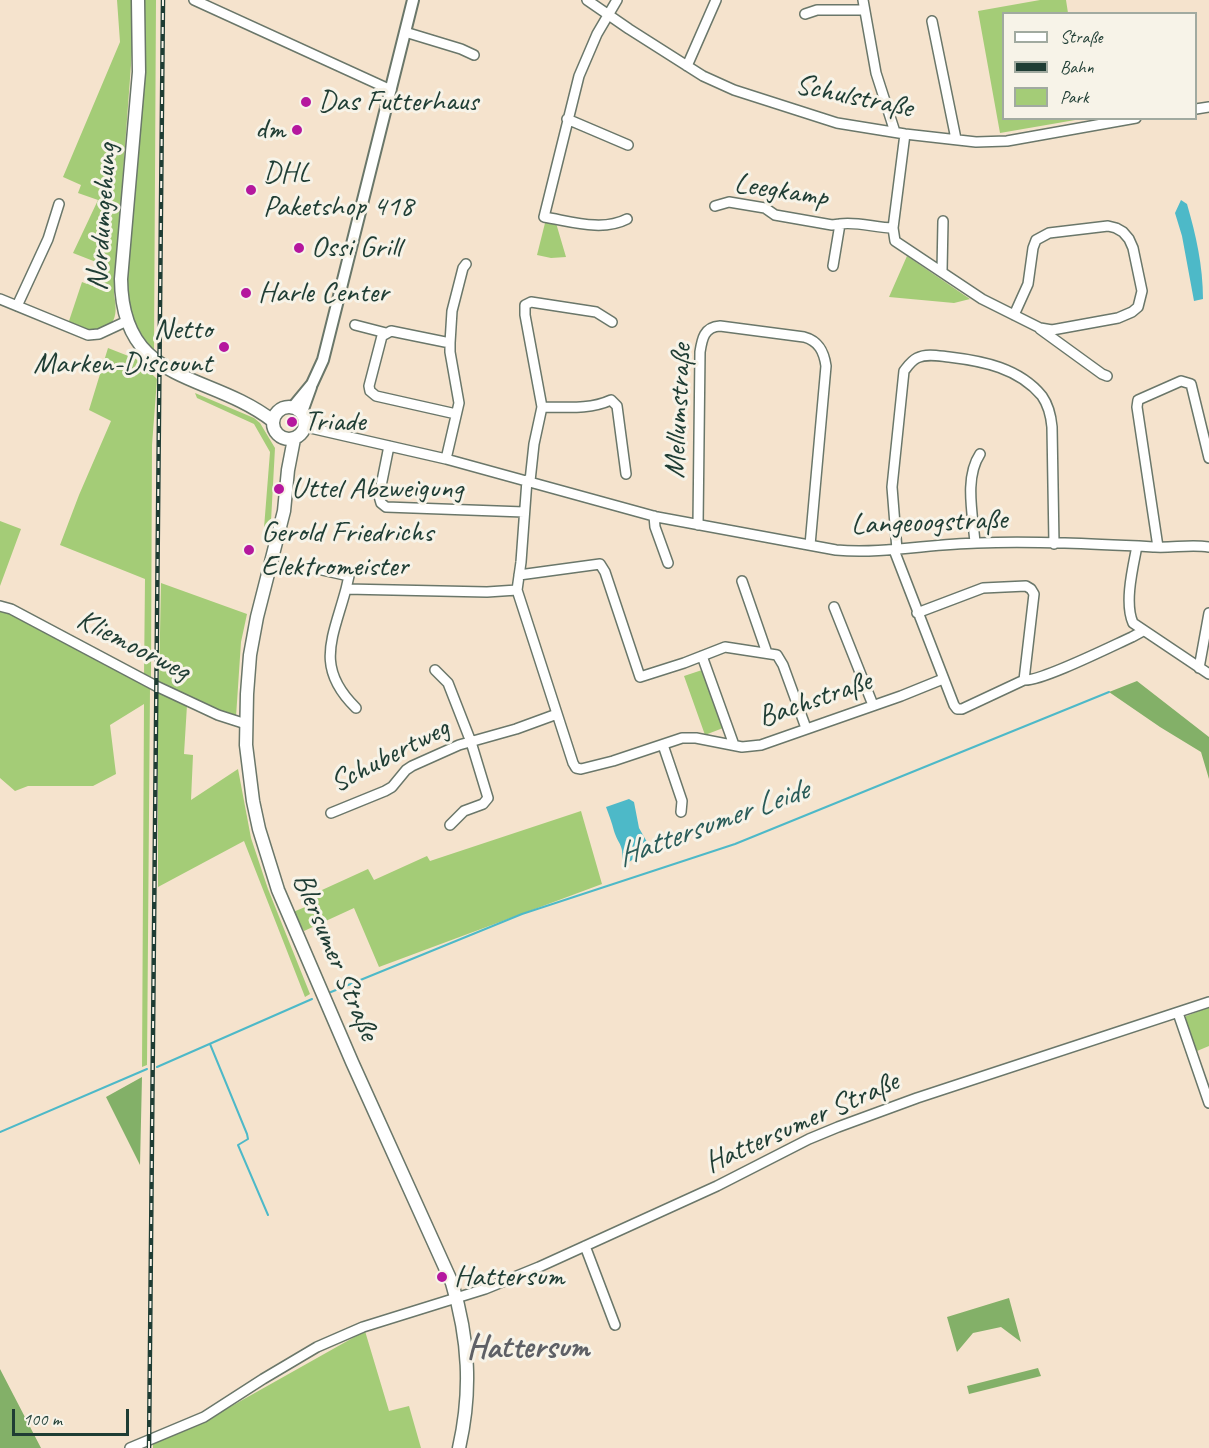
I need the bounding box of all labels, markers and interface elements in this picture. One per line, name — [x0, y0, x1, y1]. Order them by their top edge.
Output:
legend — [1002, 12, 1197, 120]
text: Straße — [1060, 26, 1102, 48]
text: Bahn — [1060, 56, 1094, 78]
street label: Schulstraße — [792, 67, 916, 127]
place label: Das Futterhaus — [318, 84, 478, 120]
text: Park — [1060, 86, 1089, 108]
marker: Das Futterhaus — [299, 95, 313, 109]
place label: dm — [255, 112, 285, 148]
marker: dm — [290, 123, 304, 137]
street label: Nordumgehung — [80, 142, 126, 292]
place label: DHL Paketshop 418 — [263, 155, 413, 225]
street label: Leegkamp — [732, 166, 830, 216]
marker: DHL Paketshop 418 — [244, 183, 258, 197]
place label: Ossi Grill — [311, 230, 401, 266]
marker: Ossi Grill — [292, 241, 306, 255]
place label: Harle Center — [258, 275, 389, 311]
marker: Harle Center — [239, 286, 253, 300]
place label: Netto Marken-Discount — [33, 312, 212, 382]
marker: Netto Marken-Discount — [217, 340, 231, 354]
street label: Mellumstraße — [658, 343, 700, 479]
place label: Triade — [304, 404, 365, 440]
marker: Triade — [285, 415, 299, 429]
place label: Uttel Abzweigung — [291, 471, 463, 507]
marker: Uttel Abzweigung — [272, 482, 286, 496]
street label: Langeoogstraße — [850, 502, 1008, 544]
place label: Gerold Friedrichs Elektromeister — [261, 515, 433, 586]
marker: Gerold Friedrichs Elektromeister — [242, 543, 256, 557]
street label: Kliemoorweg — [71, 602, 195, 690]
street label: Bachstraße — [754, 664, 876, 736]
street label: Schubertweg — [324, 711, 456, 801]
water label: Hattersumer Leide — [612, 772, 814, 876]
street label: Blersumer Straße — [284, 868, 386, 1046]
street label: Hattersumer Straße — [699, 1064, 905, 1182]
place label: Hattersum — [454, 1259, 564, 1295]
marker: Hattersum — [435, 1270, 449, 1284]
district label: Hattersum — [467, 1328, 589, 1368]
scale bar — [15, 1397, 132, 1435]
text: 100 m — [23, 1408, 62, 1430]

